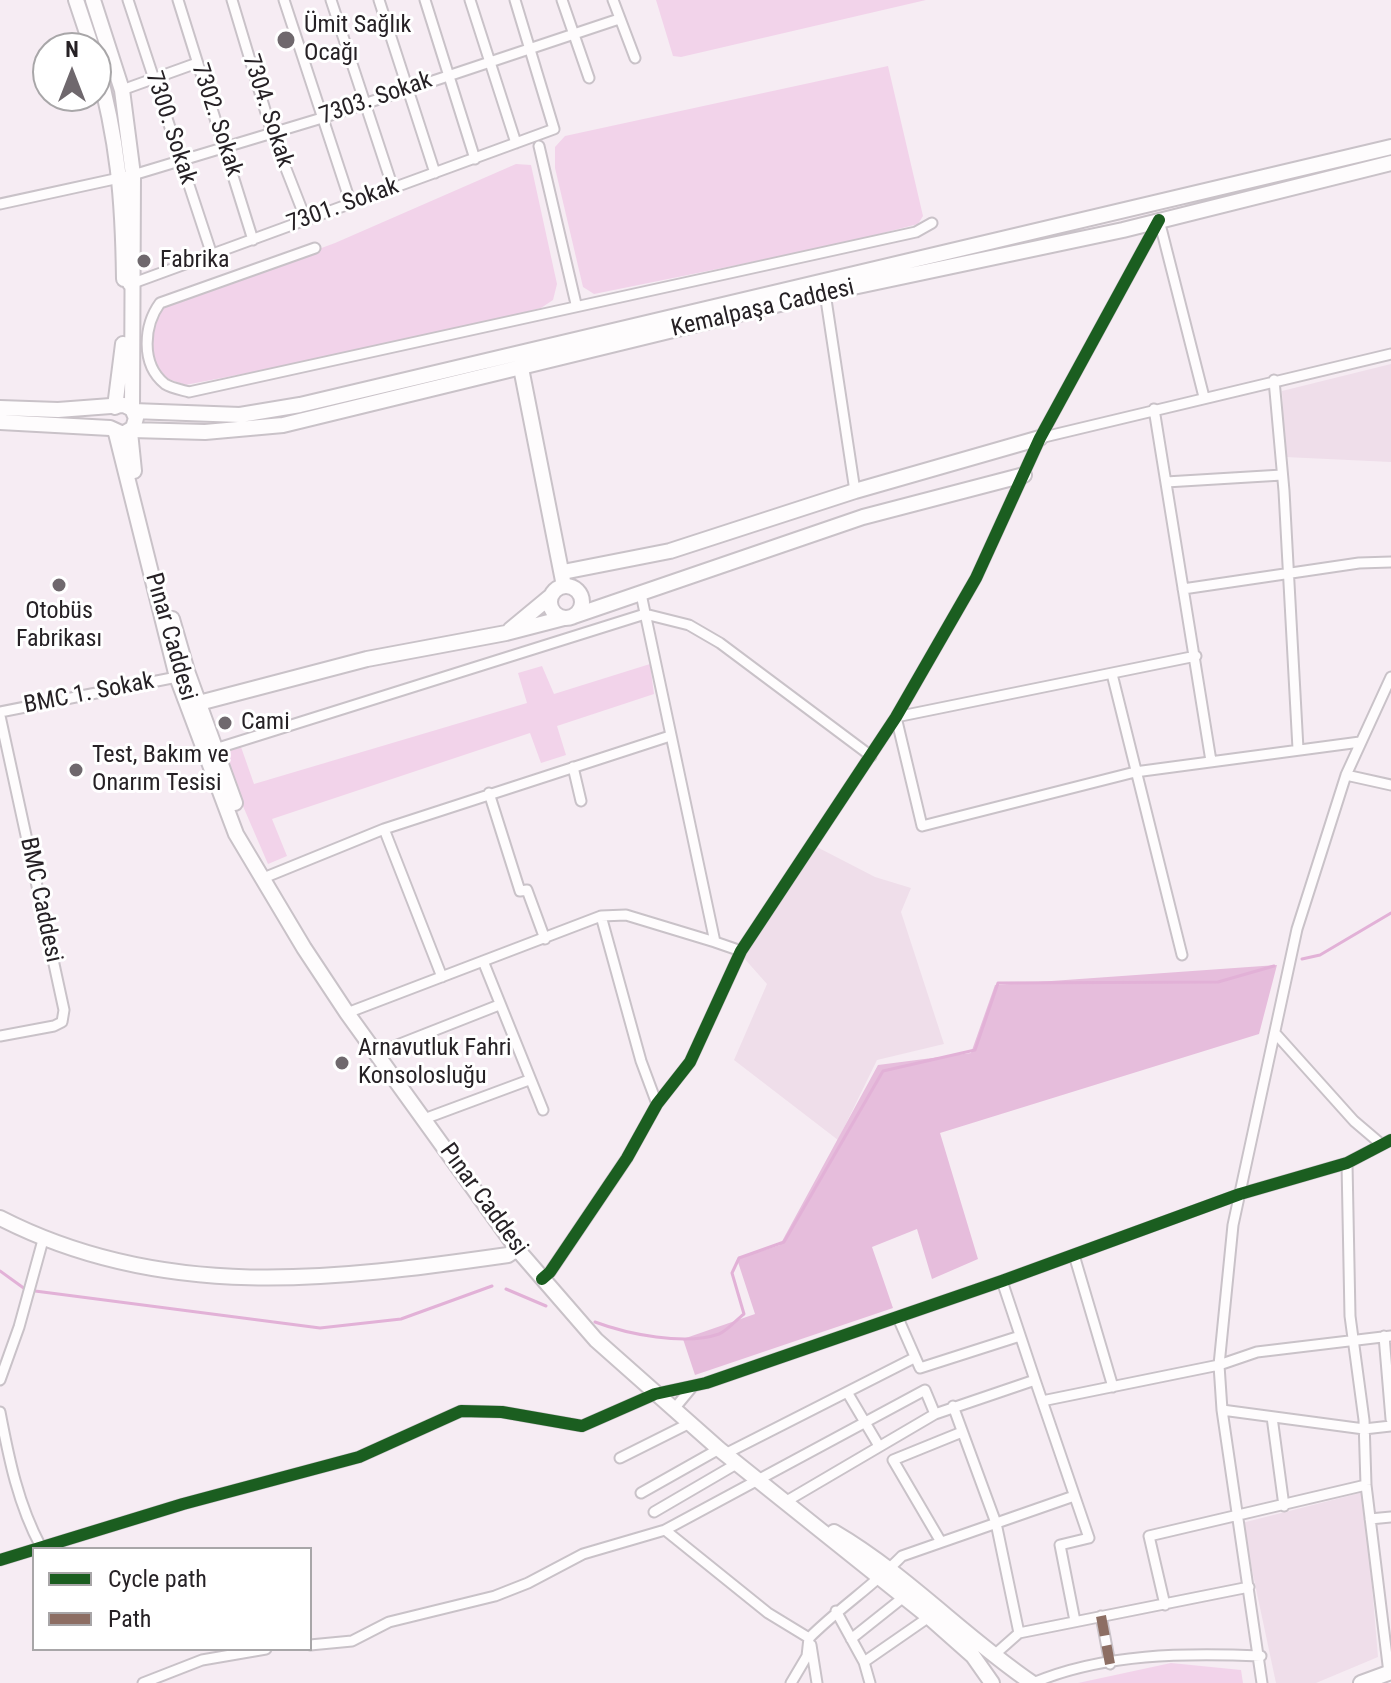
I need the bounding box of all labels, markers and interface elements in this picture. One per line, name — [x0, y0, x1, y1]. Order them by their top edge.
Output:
place label: Ümit Sağlık Ocağı — [304, 12, 411, 68]
marker: Ümit Sağlık Ocağı — [275, 29, 297, 51]
north arrow — [32, 32, 112, 112]
text: N — [65, 37, 79, 62]
street label: 7304. Sokak — [235, 51, 299, 171]
street label: 7302. Sokak — [184, 60, 248, 180]
street label: 7303. Sokak — [316, 66, 436, 132]
street label: 7300. Sokak — [138, 68, 202, 188]
street label: 7301. Sokak — [283, 172, 403, 240]
place label: Fabrika — [160, 247, 230, 275]
marker: Fabrika — [135, 252, 153, 270]
street label: Kemalpaşa Caddesi — [669, 274, 857, 344]
street label: Pınar Caddesi — [138, 570, 202, 704]
marker: Otobüs Fabrikası — [50, 576, 68, 594]
place label: Otobüs Fabrikası — [16, 598, 102, 654]
street label: BMC 1. Sokak — [22, 667, 156, 721]
place label: Cami — [241, 709, 290, 737]
marker: Cami — [216, 714, 234, 732]
place label: Test, Bakım ve Onarım Tesisi — [92, 742, 229, 798]
marker: Test, Bakım ve Onarım Tesisi — [67, 761, 85, 779]
street label: BMC Caddesi — [13, 835, 67, 965]
place label: Arnavutluk Fahri Konsolosluğu — [358, 1035, 512, 1091]
marker: Arnavutluk Fahri Konsolosluğu — [333, 1054, 351, 1072]
street label: Pınar Caddesi — [433, 1138, 533, 1262]
legend — [32, 1547, 312, 1651]
text: Cycle path — [108, 1565, 207, 1593]
text: Path — [108, 1605, 151, 1633]

